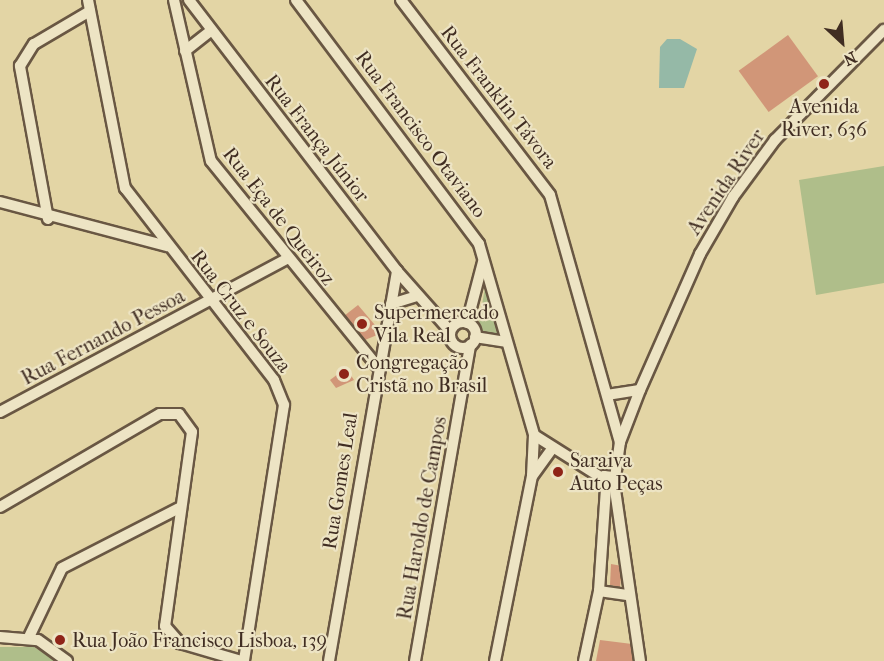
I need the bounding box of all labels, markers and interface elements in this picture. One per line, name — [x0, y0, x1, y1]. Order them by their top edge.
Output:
north arrow — [812, 12, 872, 72]
street label: Rua Franklin Távora — [436, 21, 562, 173]
street label: Rua Francisco Otaviano — [350, 46, 492, 222]
text: N — [840, 47, 860, 70]
street label: Rua França Júnior — [260, 69, 374, 207]
marker: Avenida River, 636 — [817, 77, 831, 91]
place label: Avenida River, 636 — [781, 94, 867, 141]
street label: Avenida River — [682, 125, 770, 239]
street label: Rua Eça de Queiroz — [218, 142, 340, 290]
street label: Rua Cruz e Souza — [186, 245, 296, 377]
street label: Rua Fernando Pessoa — [17, 284, 189, 390]
place label: Supermercado Vila Real — [374, 300, 499, 347]
marker: Supermercado Vila Real — [355, 317, 369, 331]
place label: Congregação Cristã no Brasil — [356, 350, 487, 397]
marker: Congregação Cristã no Brasil — [337, 367, 351, 381]
street label: Rua Gomes Leal — [317, 411, 363, 551]
street label: Rua Haroldo de Campos — [392, 414, 452, 622]
place label: Saraiva Auto Peças — [570, 448, 663, 495]
marker: Saraiva Auto Peças — [551, 465, 565, 479]
place label: Rua João Francisco Lisboa, 139 — [72, 628, 327, 652]
marker: Rua João Francisco Lisboa, 139 — [53, 633, 67, 647]

